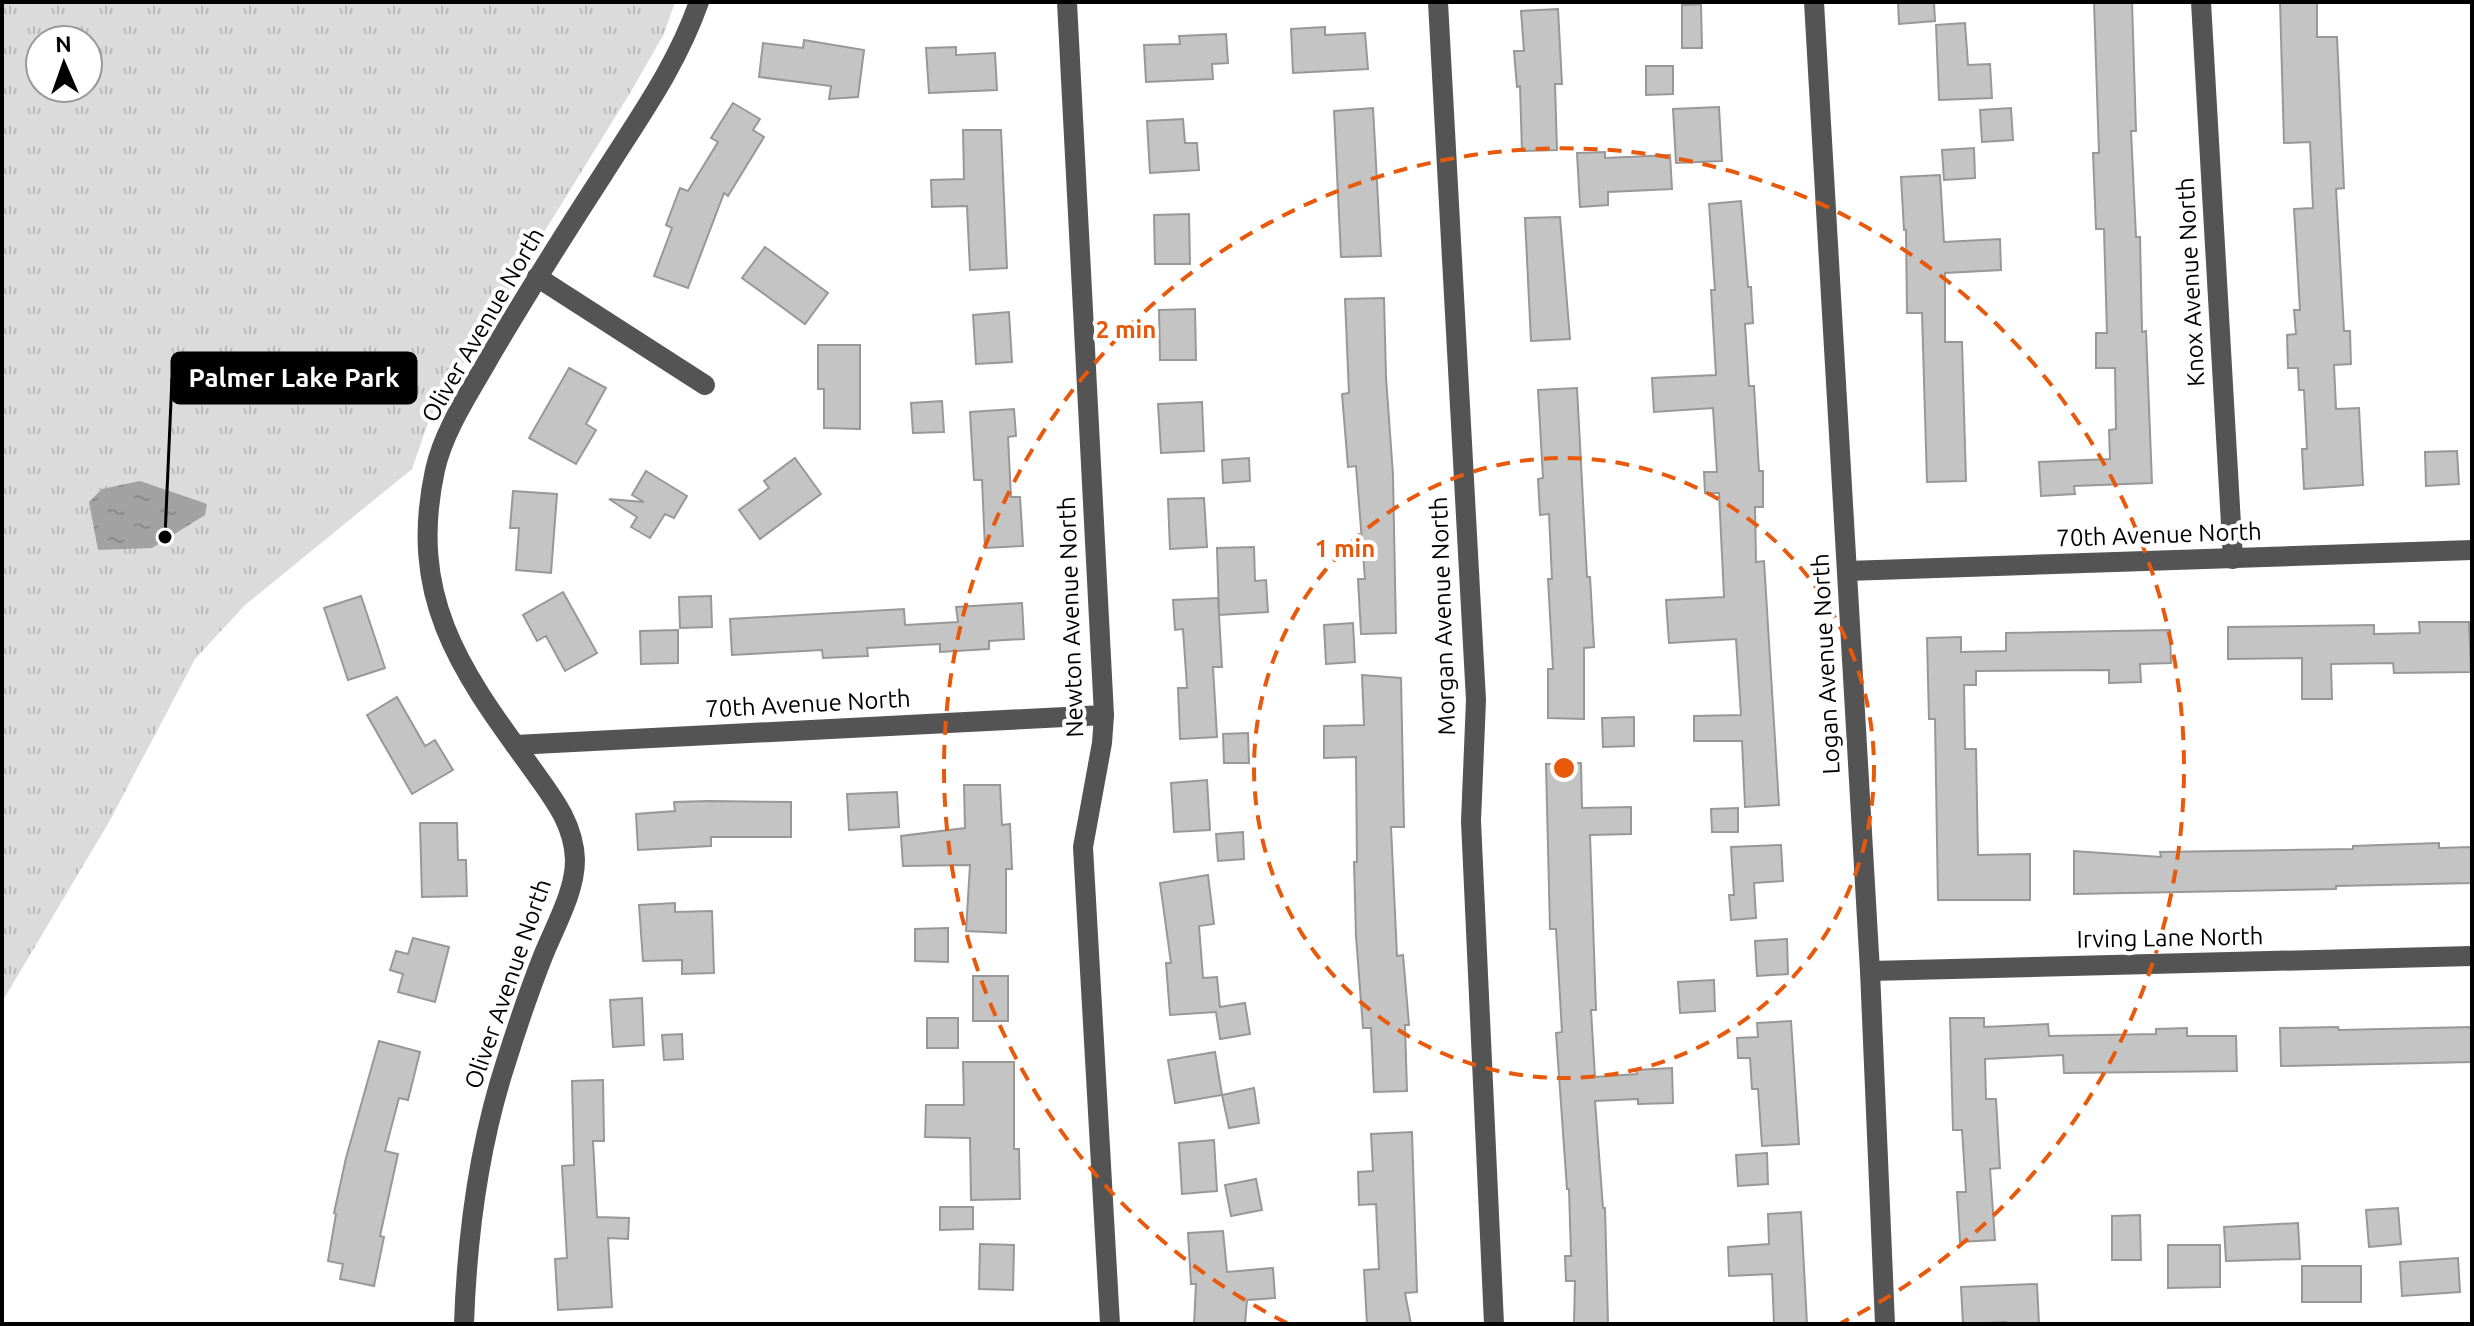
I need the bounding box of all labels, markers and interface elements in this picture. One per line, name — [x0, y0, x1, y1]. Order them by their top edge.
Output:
north arrow — [24, 24, 104, 104]
text: N — [55, 31, 72, 56]
street label: Knox Avenue North — [2172, 177, 2209, 387]
street label: Oliver Avenue North — [416, 223, 549, 427]
text: 2 min — [1096, 316, 1156, 343]
callout: Palmer Lake Park — [172, 353, 416, 403]
text: Palmer Lake Park — [188, 363, 400, 392]
street label: Newton Avenue North — [1053, 496, 1088, 738]
street label: Morgan Avenue North — [1425, 496, 1460, 736]
street label: 70th Avenue North — [2056, 517, 2262, 552]
text: 1 min — [1315, 535, 1375, 562]
street label: Logan Avenue North — [1806, 553, 1845, 775]
street label: 70th Avenue North — [705, 685, 911, 722]
centre of rings — [1550, 754, 1578, 782]
street label: Oliver Avenue North — [459, 875, 556, 1092]
street label: Irving Lane North — [2076, 922, 2264, 953]

